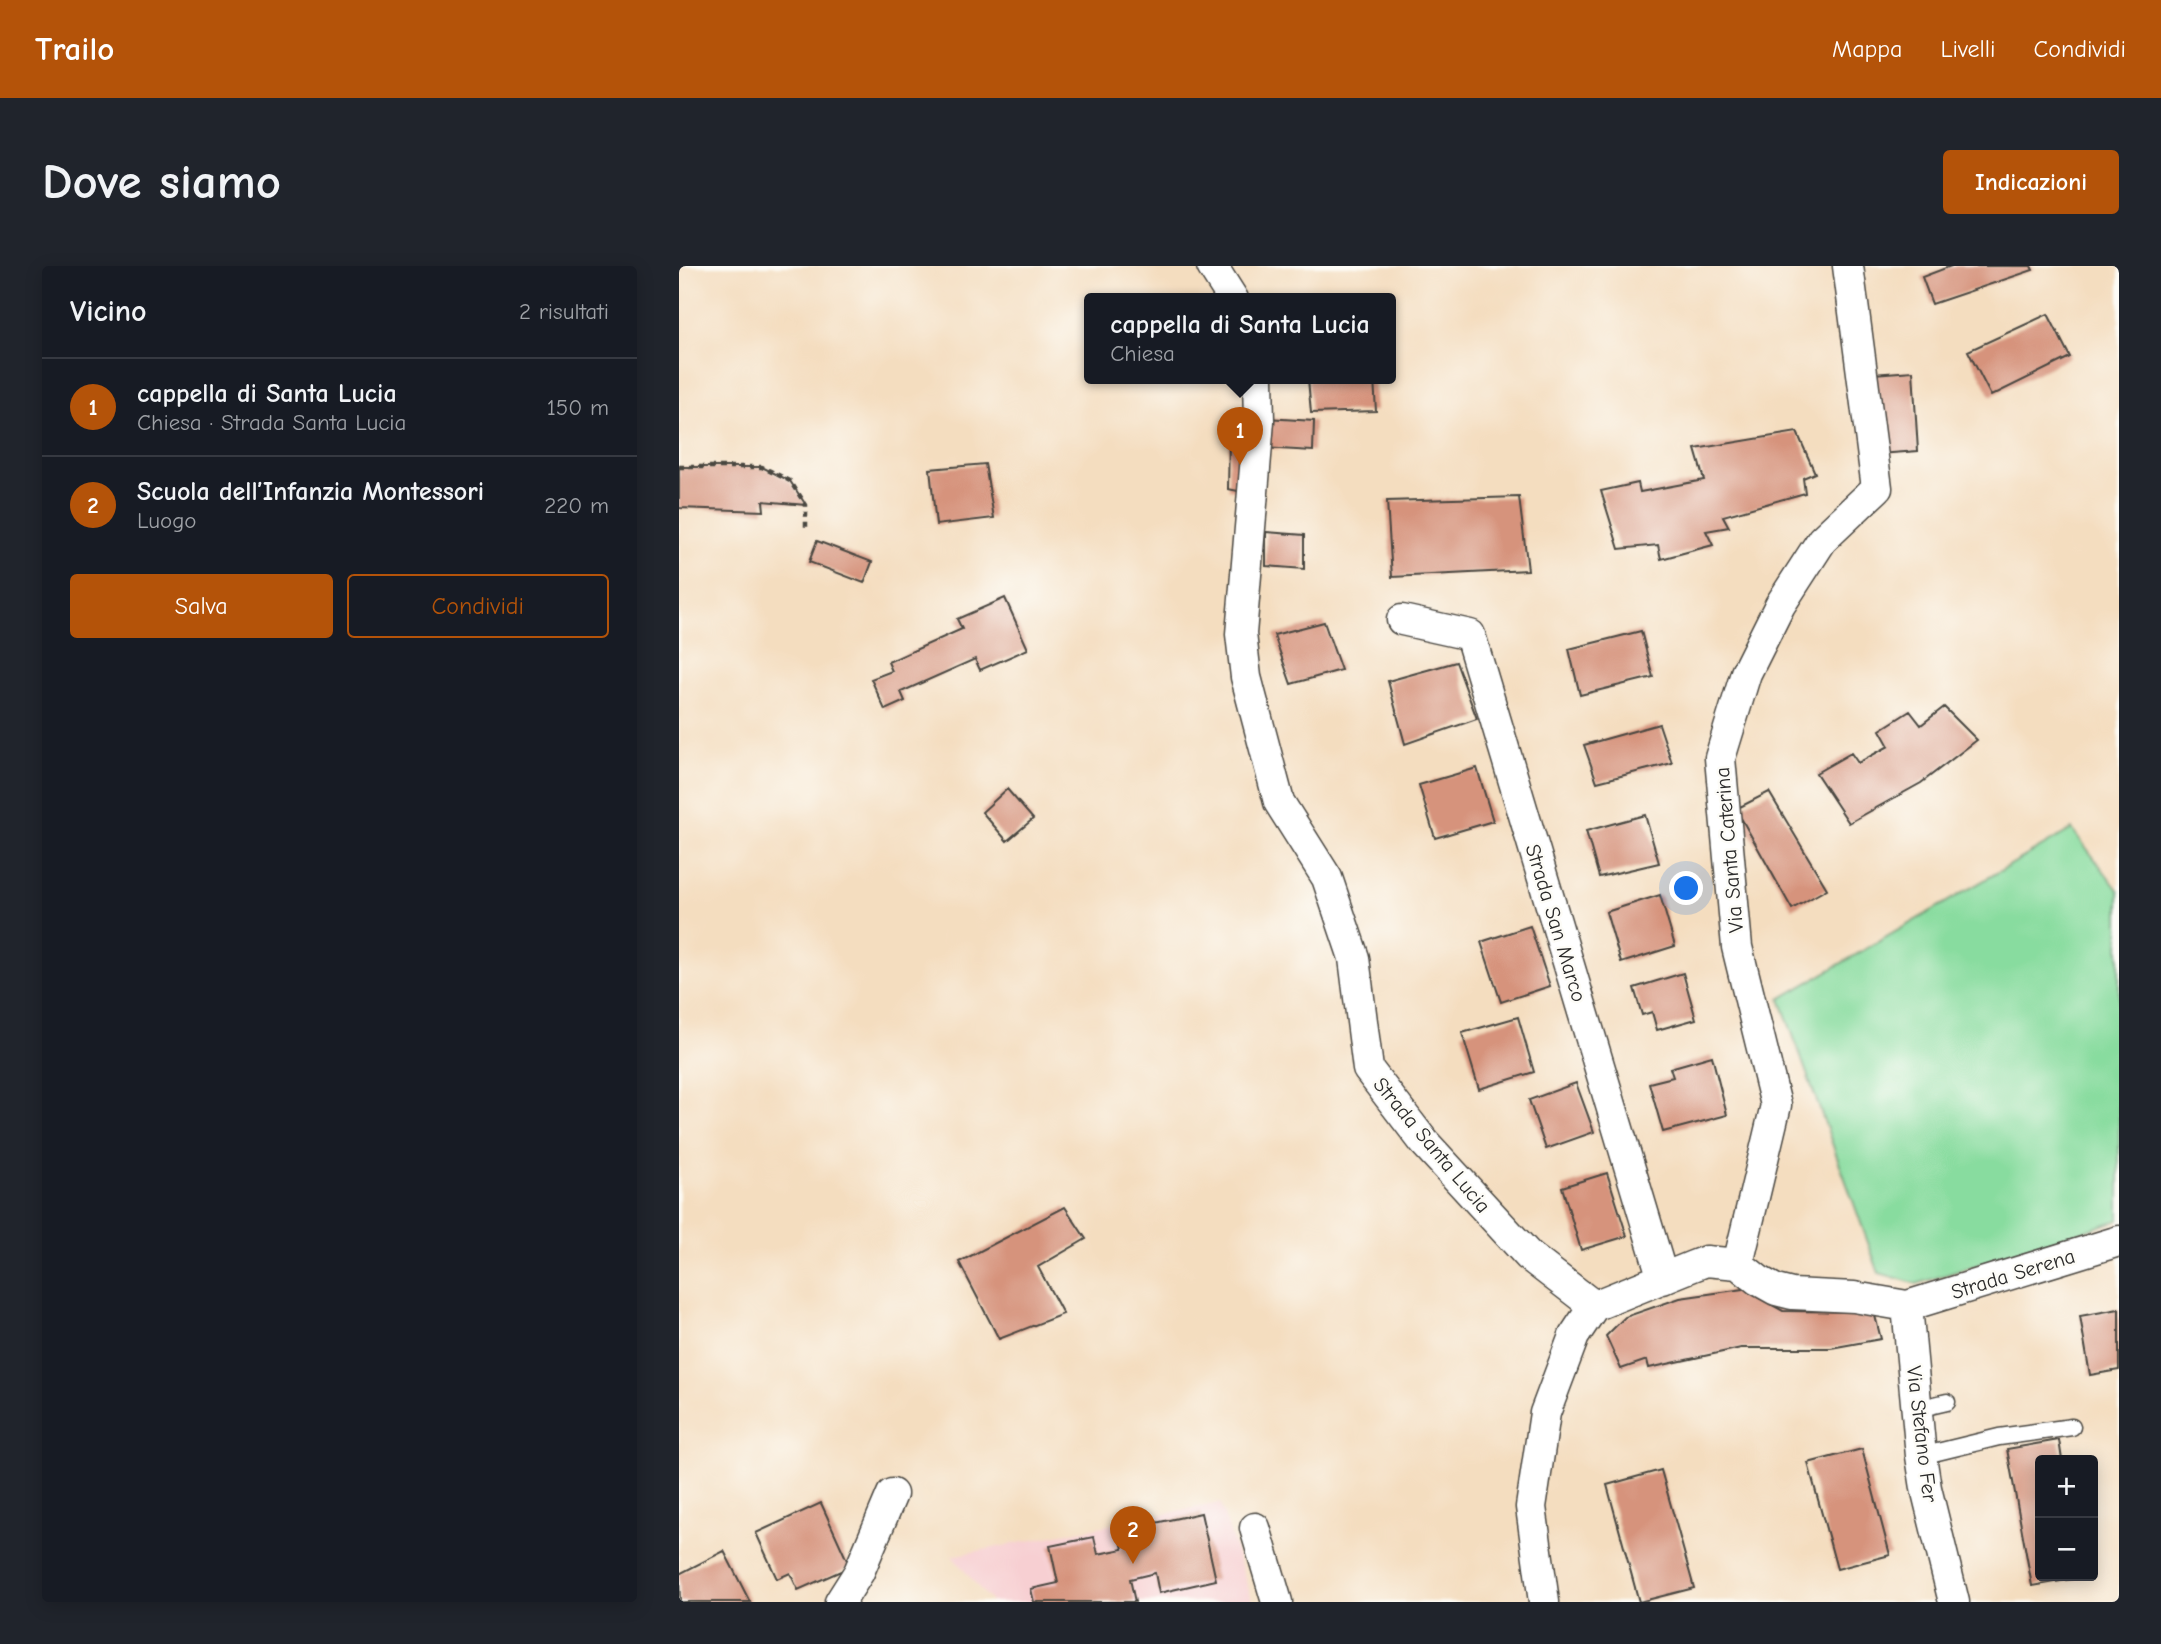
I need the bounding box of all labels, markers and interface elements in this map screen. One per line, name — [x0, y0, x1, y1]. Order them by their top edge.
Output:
text: Trailo — [35, 30, 114, 68]
text: Mappa — [1832, 35, 1902, 63]
text: Livelli — [1940, 35, 1995, 63]
text: Condividi — [2033, 35, 2126, 63]
button: Indicazioni — [1943, 150, 2119, 214]
text: Dove siamo — [42, 154, 281, 210]
popup — [1084, 293, 1396, 384]
text: Vicino — [70, 294, 147, 329]
text: 2 risultati — [519, 298, 609, 325]
text: cappella di Santa Lucia — [1110, 310, 1370, 340]
text: Chiesa — [1110, 340, 1175, 367]
text: cappella di Santa Lucia — [137, 379, 397, 409]
text: 1 — [88, 394, 98, 421]
text: 150 m — [547, 394, 609, 421]
pin: 1 — [1217, 407, 1263, 465]
text: Chiesa · Strada Santa Lucia — [137, 409, 406, 436]
text: Scuola dell’Infanzia Montessori — [137, 477, 484, 507]
text: 2 — [87, 492, 99, 519]
text: 220 m — [544, 492, 609, 519]
text: Luogo — [137, 507, 197, 534]
button: Salva — [70, 574, 333, 638]
button: Condividi — [347, 574, 609, 638]
street label: Via Santa Caterina — [1710, 766, 1748, 934]
street label: Strada San Marco — [1521, 841, 1591, 1005]
your location — [1669, 871, 1703, 905]
street label: Strada Santa Lucia — [1368, 1072, 1496, 1218]
street label: Strada Serena — [1948, 1244, 2078, 1304]
street label: Via Stefano Fer — [1902, 1364, 1942, 1504]
map controls — [2035, 1455, 2098, 1581]
button: + — [2035, 1455, 2098, 1518]
pin: 2 — [1110, 1506, 1156, 1564]
button: − — [2035, 1518, 2098, 1581]

